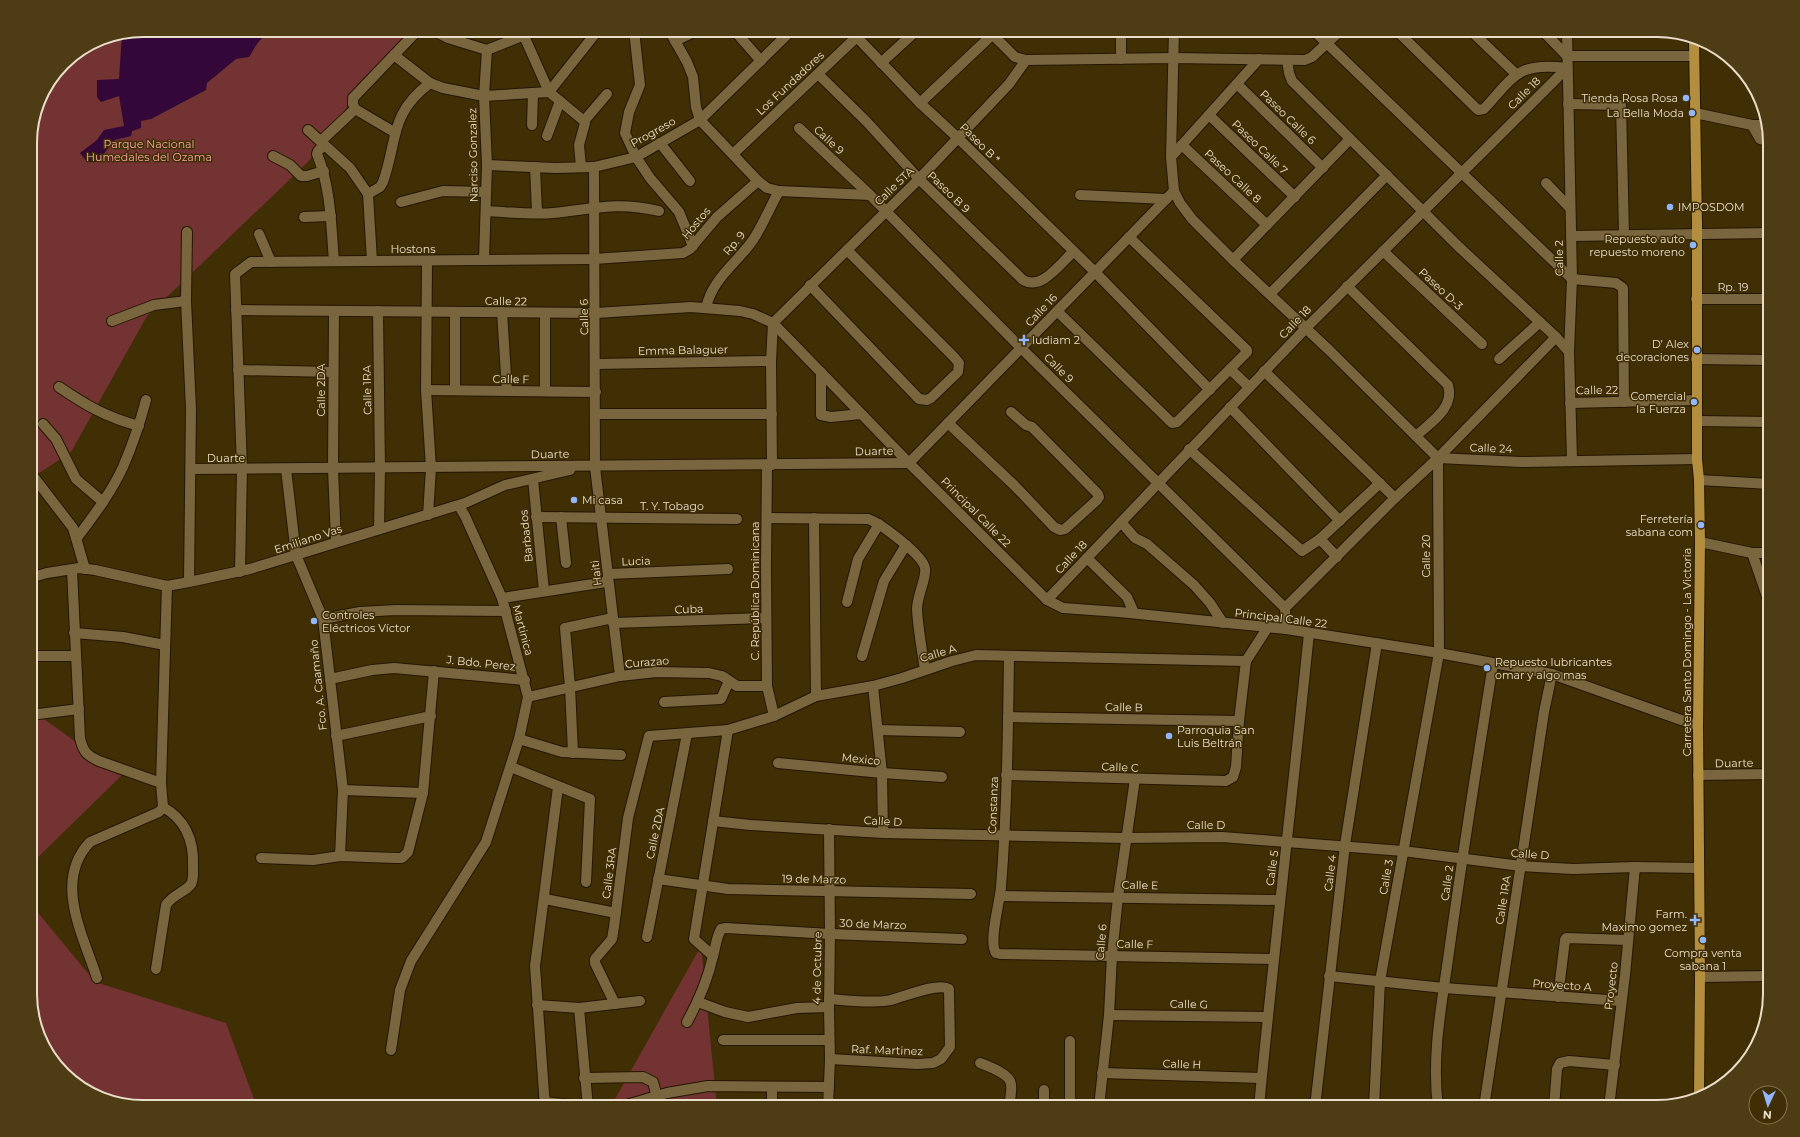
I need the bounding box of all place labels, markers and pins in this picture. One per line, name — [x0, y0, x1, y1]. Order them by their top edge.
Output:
place label: Tienda Rosa Rosa — [1582, 91, 1678, 105]
marker: Tienda Rosa Rosa — [1681, 93, 1691, 103]
place label: La Bella Moda — [1607, 106, 1684, 120]
marker: La Bella Moda — [1687, 108, 1697, 118]
place label: IMPOSDOM — [1678, 200, 1745, 214]
marker: IMPOSDOM — [1665, 202, 1675, 212]
place label: Repuesto auto repuesto moreno — [1589, 232, 1685, 259]
marker: Repuesto auto repuesto moreno — [1688, 240, 1698, 250]
place label: ludiam 2 — [1032, 333, 1080, 347]
marker: ludiam 2 — [1019, 335, 1029, 345]
place label: D’ Alex decoraciones — [1616, 337, 1690, 364]
marker: D’ Alex decoraciones — [1692, 345, 1702, 355]
place label: Comercial la Fuerza — [1630, 389, 1686, 416]
marker: Comercial la Fuerza — [1689, 397, 1699, 407]
place label: Mi casa — [582, 493, 623, 507]
marker: Mi casa — [569, 495, 579, 505]
place label: Ferretería sabana com — [1626, 512, 1693, 539]
marker: Ferretería sabana com — [1696, 520, 1706, 530]
place label: Controles Eléctricos Víctor — [322, 608, 411, 635]
marker: Controles Eléctricos Víctor — [309, 616, 319, 626]
place label: Repuesto lubricantes omar y algo mas — [1495, 655, 1613, 682]
marker: Repuesto lubricantes omar y algo mas — [1482, 663, 1492, 673]
place label: Parroquia San Luis Beltrán — [1177, 723, 1255, 750]
marker: Parroquia San Luis Beltrán — [1164, 731, 1174, 741]
place label: Farm. Maximo gomez — [1601, 907, 1687, 934]
marker: Farm. Maximo gomez — [1690, 915, 1700, 925]
marker: Compra venta sabana 1 — [1698, 935, 1708, 945]
place label: Compra venta sabana 1 — [1664, 946, 1742, 973]

